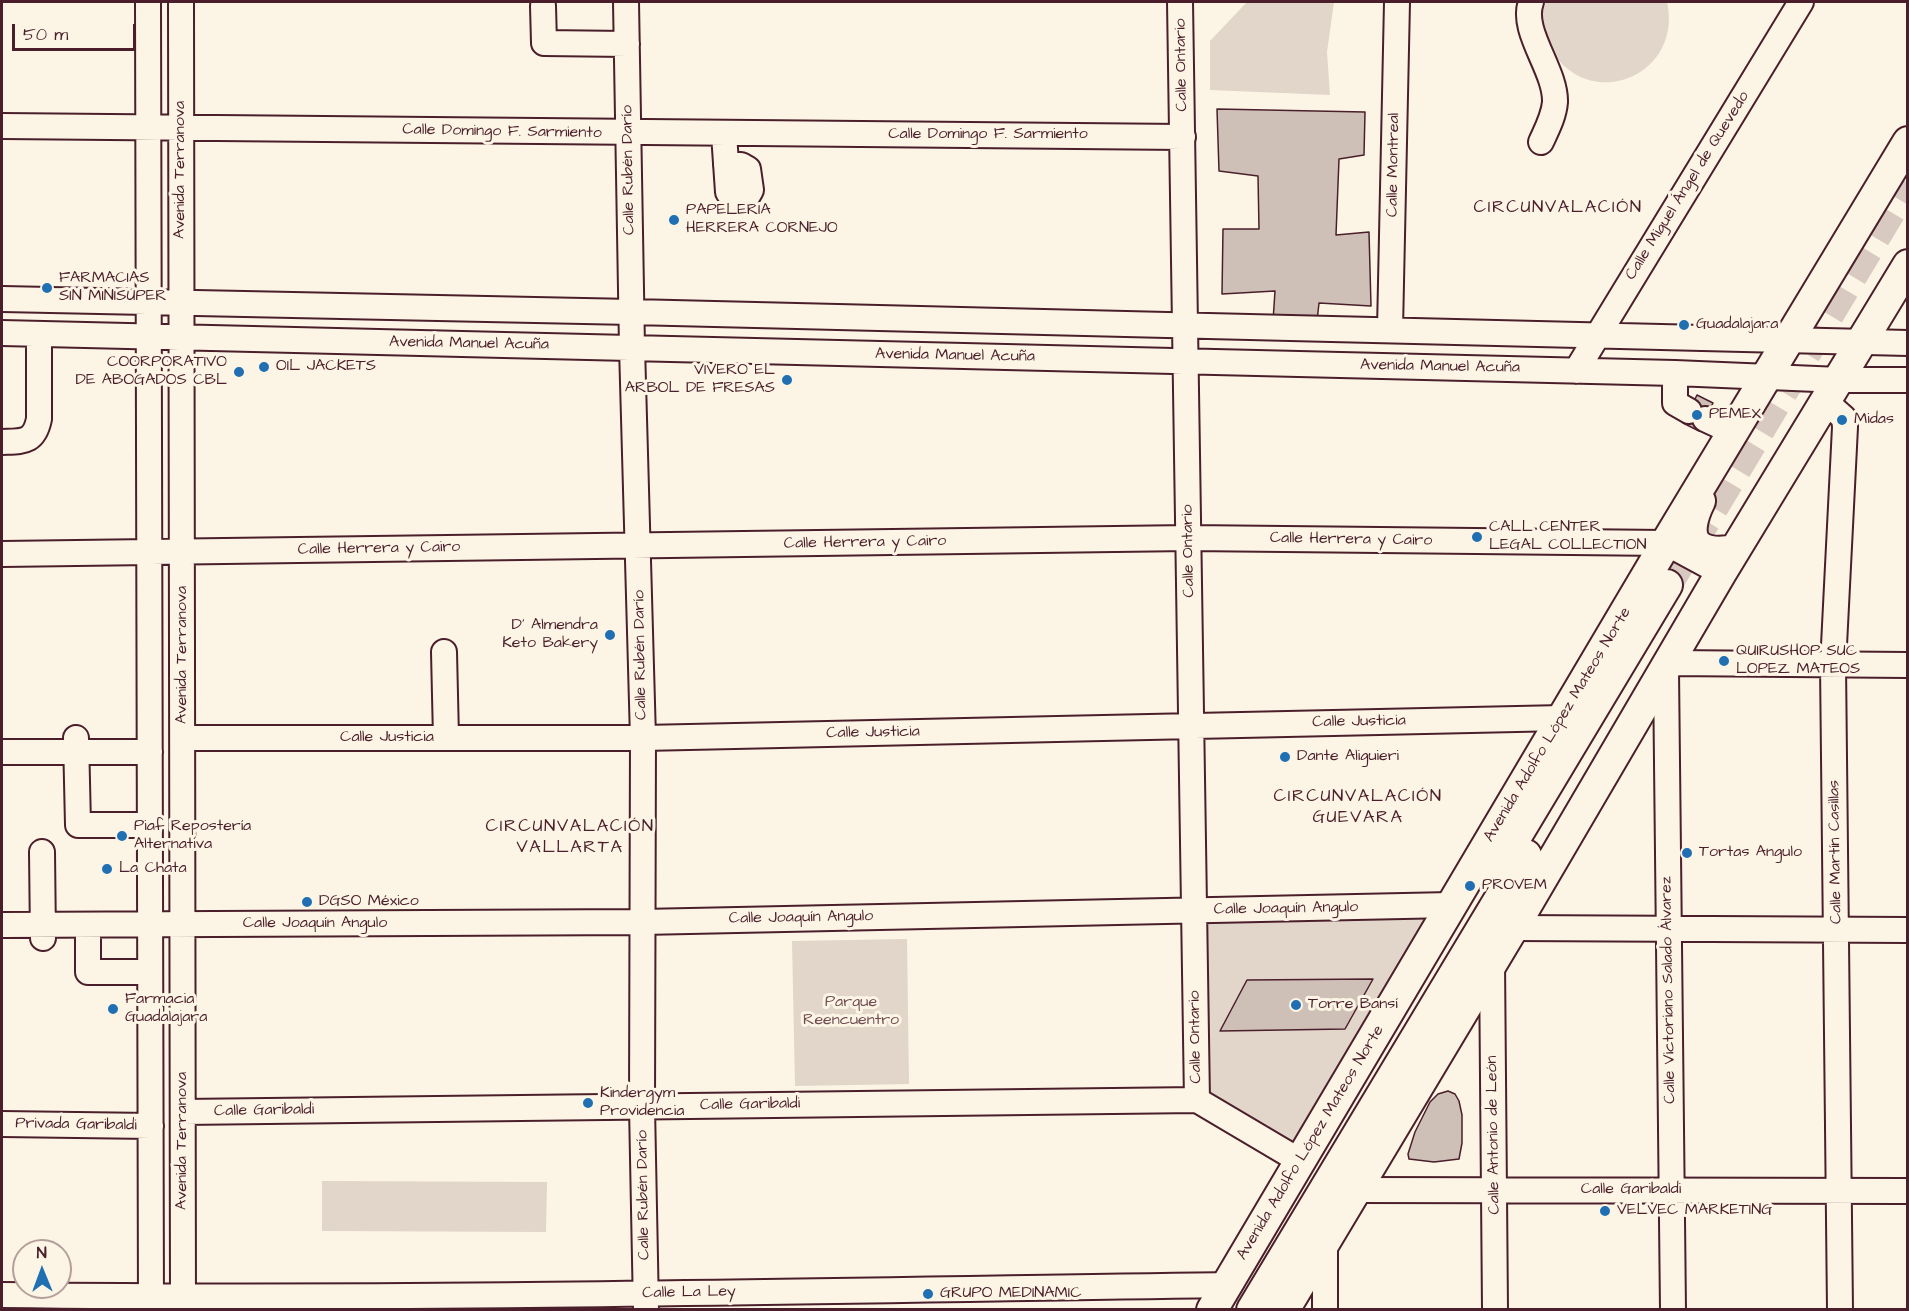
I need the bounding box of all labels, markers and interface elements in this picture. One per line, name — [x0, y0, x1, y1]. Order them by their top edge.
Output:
scale bar — [15, 12, 140, 50]
street label: Calle Ontario — [1172, 18, 1192, 112]
text: 50 m — [23, 22, 68, 47]
street label: Calle Miguel Ángel de Quevedo — [1622, 88, 1754, 284]
street label: Avenida Terranova — [171, 101, 191, 239]
street label: Calle Rubén Darío — [618, 105, 640, 235]
street label: Calle Montreal — [1383, 113, 1405, 217]
street label: Calle Domingo F. Sarmiento — [402, 121, 602, 143]
street label: Calle Domingo F. Sarmiento — [888, 125, 1088, 145]
district label: CIRCUNVALACIÓN — [1473, 197, 1643, 219]
place label: PAPELERIA HERRERA CORNEJO — [686, 201, 838, 239]
marker: PAPELERIA HERRERA CORNEJO — [667, 213, 681, 227]
place label: FARMACIAS SIN MINISÚPER — [59, 269, 167, 307]
marker: FARMACIAS SIN MINISÚPER — [40, 281, 54, 295]
place label: Guadalajara — [1696, 315, 1778, 335]
marker: Guadalajara — [1677, 318, 1691, 332]
street label: Avenida Manuel Acuña — [389, 333, 549, 355]
street label: Avenida Manuel Acuña — [875, 345, 1035, 367]
place label: COORPORATIVO DE ABOGADOS CBL — [76, 353, 227, 391]
street label: Avenida Manuel Acuña — [1360, 356, 1520, 378]
place label: OIL JACKETS — [276, 357, 376, 377]
marker: OIL JACKETS — [257, 360, 271, 374]
place label: VIVERO EL ARBOL DE FRESAS — [625, 361, 775, 399]
marker: COORPORATIVO DE ABOGADOS CBL — [232, 365, 246, 379]
marker: VIVERO EL ARBOL DE FRESAS — [780, 373, 794, 387]
place label: PEMEX — [1709, 405, 1761, 425]
marker: PEMEX — [1690, 408, 1704, 422]
place label: Midas — [1854, 410, 1894, 430]
marker: Midas — [1835, 413, 1849, 427]
street label: Calle Ontario — [1179, 504, 1199, 598]
place label: CALL CENTER LEGAL COLLECTION — [1489, 518, 1646, 556]
street label: Calle Herrera y Cairo — [1270, 529, 1432, 551]
marker: CALL CENTER LEGAL COLLECTION — [1470, 530, 1484, 544]
street label: Calle Herrera y Cairo — [784, 532, 946, 554]
street label: Calle Herrera y Cairo — [298, 538, 460, 560]
street label: Avenida Terranova — [173, 586, 193, 724]
street label: Calle Rubén Darío — [630, 590, 652, 720]
street label: Avenida Adolfo López Mateos Norte — [1480, 604, 1636, 846]
place label: D' Almendra Keto Bakery — [502, 616, 598, 654]
marker: D' Almendra Keto Bakery — [603, 628, 617, 642]
place label: QUIRUSHOP SUC LOPEZ MATEOS — [1736, 642, 1860, 680]
marker: QUIRUSHOP SUC LOPEZ MATEOS — [1717, 654, 1731, 668]
street label: Calle Justicia — [1312, 712, 1406, 732]
street label: Calle Justicia — [826, 723, 920, 743]
street label: Calle Justicia — [340, 728, 434, 748]
place label: Dante Aliguieri — [1297, 747, 1399, 767]
marker: Dante Aliguieri — [1278, 750, 1292, 764]
street label: Calle Martín Casillas — [1825, 780, 1847, 924]
district label: CIRCUNVALACIÓN GUEVARA — [1273, 786, 1443, 828]
district label: CIRCUNVALACIÓN VALLARTA — [485, 816, 655, 858]
place label: Piaf Repostería Alternativa — [134, 817, 251, 855]
marker: Piaf Repostería Alternativa — [115, 829, 129, 843]
place label: Tortas Angulo — [1699, 843, 1802, 863]
marker: Tortas Angulo — [1680, 846, 1694, 860]
place label: La Chata — [119, 859, 187, 879]
marker: La Chata — [100, 862, 114, 876]
place label: PROVEM — [1482, 876, 1547, 896]
street label: Calle Victoriano Salado Álvarez — [1657, 876, 1681, 1104]
marker: PROVEM — [1463, 879, 1477, 893]
place label: DGSO México — [319, 892, 419, 912]
marker: DGSO México — [300, 895, 314, 909]
street label: Calle Joaquín Angulo — [1214, 898, 1358, 920]
street label: Calle Joaquín Angulo — [729, 907, 873, 929]
street label: Calle Joaquín Angulo — [243, 914, 387, 934]
place label: Farmacia Guadalajara — [125, 990, 207, 1028]
street label: Calle Ontario — [1186, 990, 1206, 1084]
park label: Parque Reencuentro — [803, 993, 899, 1031]
place label: Torre Bansí — [1308, 995, 1398, 1015]
marker: Torre Bansí — [1289, 998, 1303, 1012]
marker: Farmacia Guadalajara — [106, 1002, 120, 1016]
street label: Avenida Adolfo López Mateos Norte — [1233, 1022, 1389, 1264]
street label: Calle Antonio de León — [1483, 1055, 1505, 1215]
street label: Avenida Terranova — [173, 1072, 193, 1210]
place label: Kindergym Providencia — [600, 1084, 684, 1122]
street label: Calle Garibaldi — [700, 1095, 800, 1115]
marker: Kindergym Providencia — [581, 1096, 595, 1110]
street label: Calle Garibaldi — [214, 1101, 314, 1121]
street label: Privada Garibaldi — [15, 1114, 137, 1136]
street label: Calle Rubén Darío — [633, 1130, 655, 1260]
street label: Calle Garibaldi — [1581, 1180, 1681, 1200]
place label: VELVEC MARKETING — [1617, 1201, 1772, 1221]
marker: VELVEC MARKETING — [1598, 1204, 1612, 1218]
north arrow — [12, 1239, 72, 1299]
text: N — [37, 1242, 47, 1264]
street label: Calle La Ley — [642, 1283, 736, 1303]
place label: GRUPO MEDINAMIC — [940, 1284, 1082, 1304]
marker: GRUPO MEDINAMIC — [921, 1287, 935, 1301]

